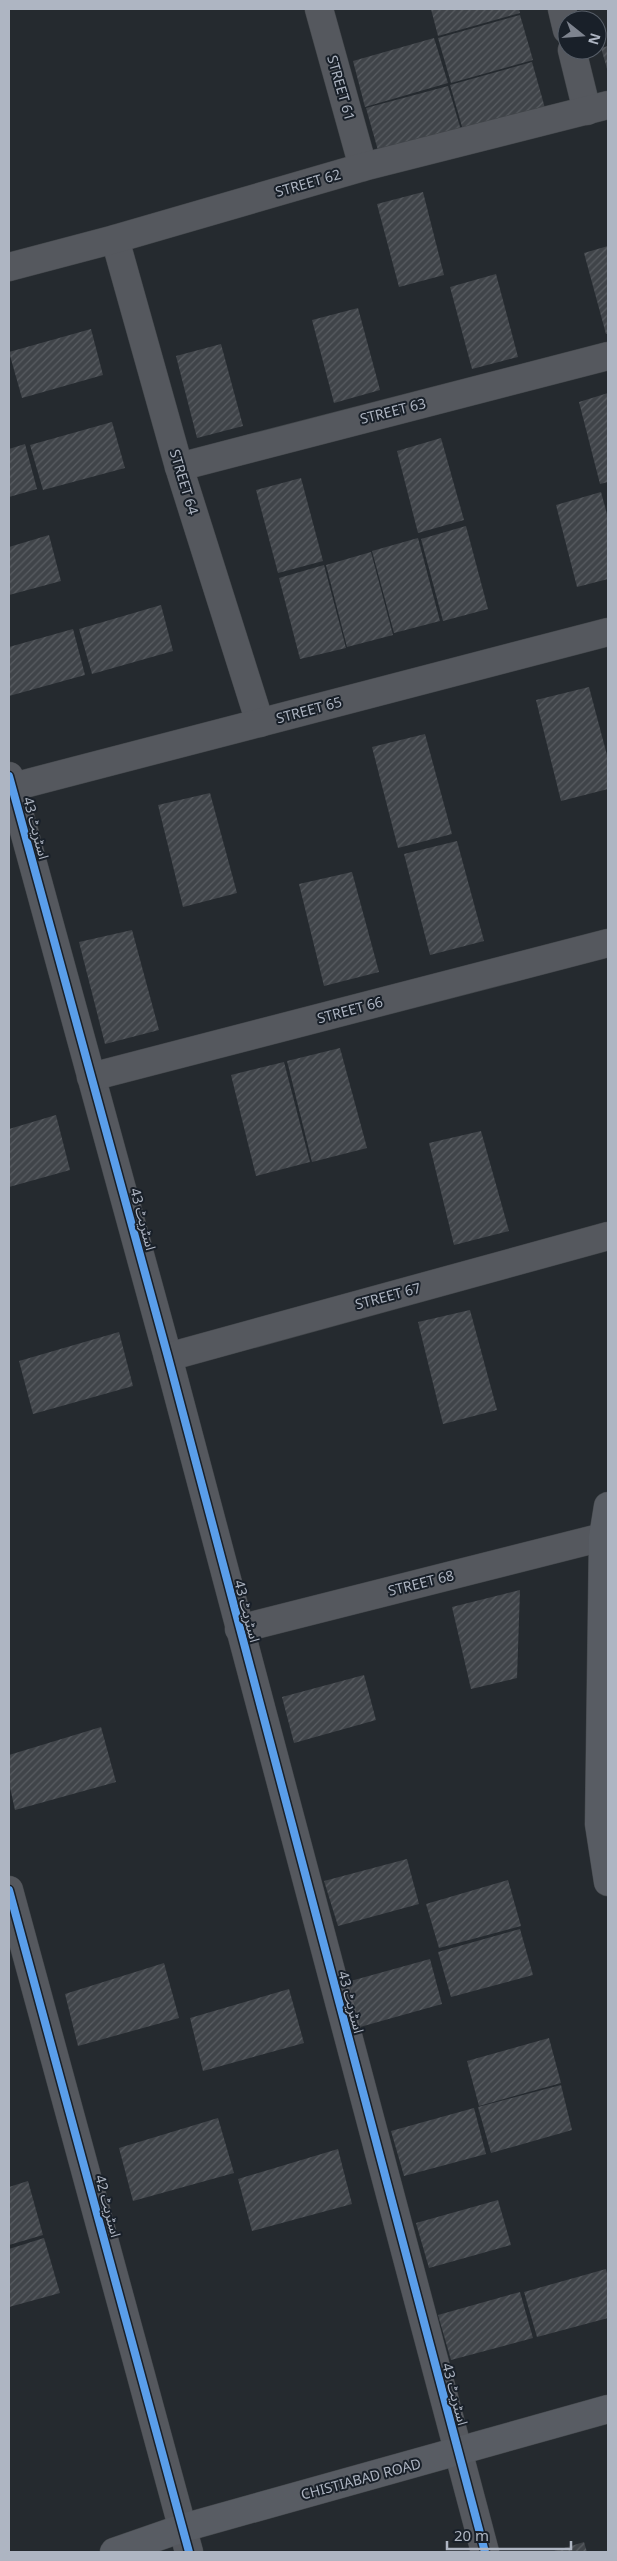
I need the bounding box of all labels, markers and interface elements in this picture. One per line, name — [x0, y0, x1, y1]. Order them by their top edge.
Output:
north arrow — [557, 10, 607, 60]
text: N — [584, 31, 606, 47]
street label: STREET 61 — [323, 53, 360, 123]
street label: STREET 62 — [273, 164, 343, 201]
street label: STREET 63 — [358, 393, 428, 428]
street label: STREET 64 — [166, 447, 203, 517]
street label: STREET 65 — [274, 692, 344, 727]
street label: اسٹریٹ 43 — [19, 795, 54, 861]
street label: STREET 66 — [315, 992, 385, 1027]
street label: اسٹریٹ 43 — [126, 1186, 161, 1252]
street label: STREET 67 — [353, 1278, 423, 1313]
street label: STREET 68 — [386, 1565, 456, 1600]
street label: اسٹریٹ 43 — [230, 1578, 265, 1644]
street label: اسٹریٹ 43 — [334, 1969, 369, 2035]
street label: اسٹریٹ 42 — [91, 2173, 126, 2239]
street label: اسٹریٹ 43 — [438, 2361, 473, 2427]
street label: CHISTIABAD ROAD — [299, 2453, 423, 2504]
scale bar — [447, 2518, 571, 2550]
text: 20 m — [454, 2525, 489, 2545]

